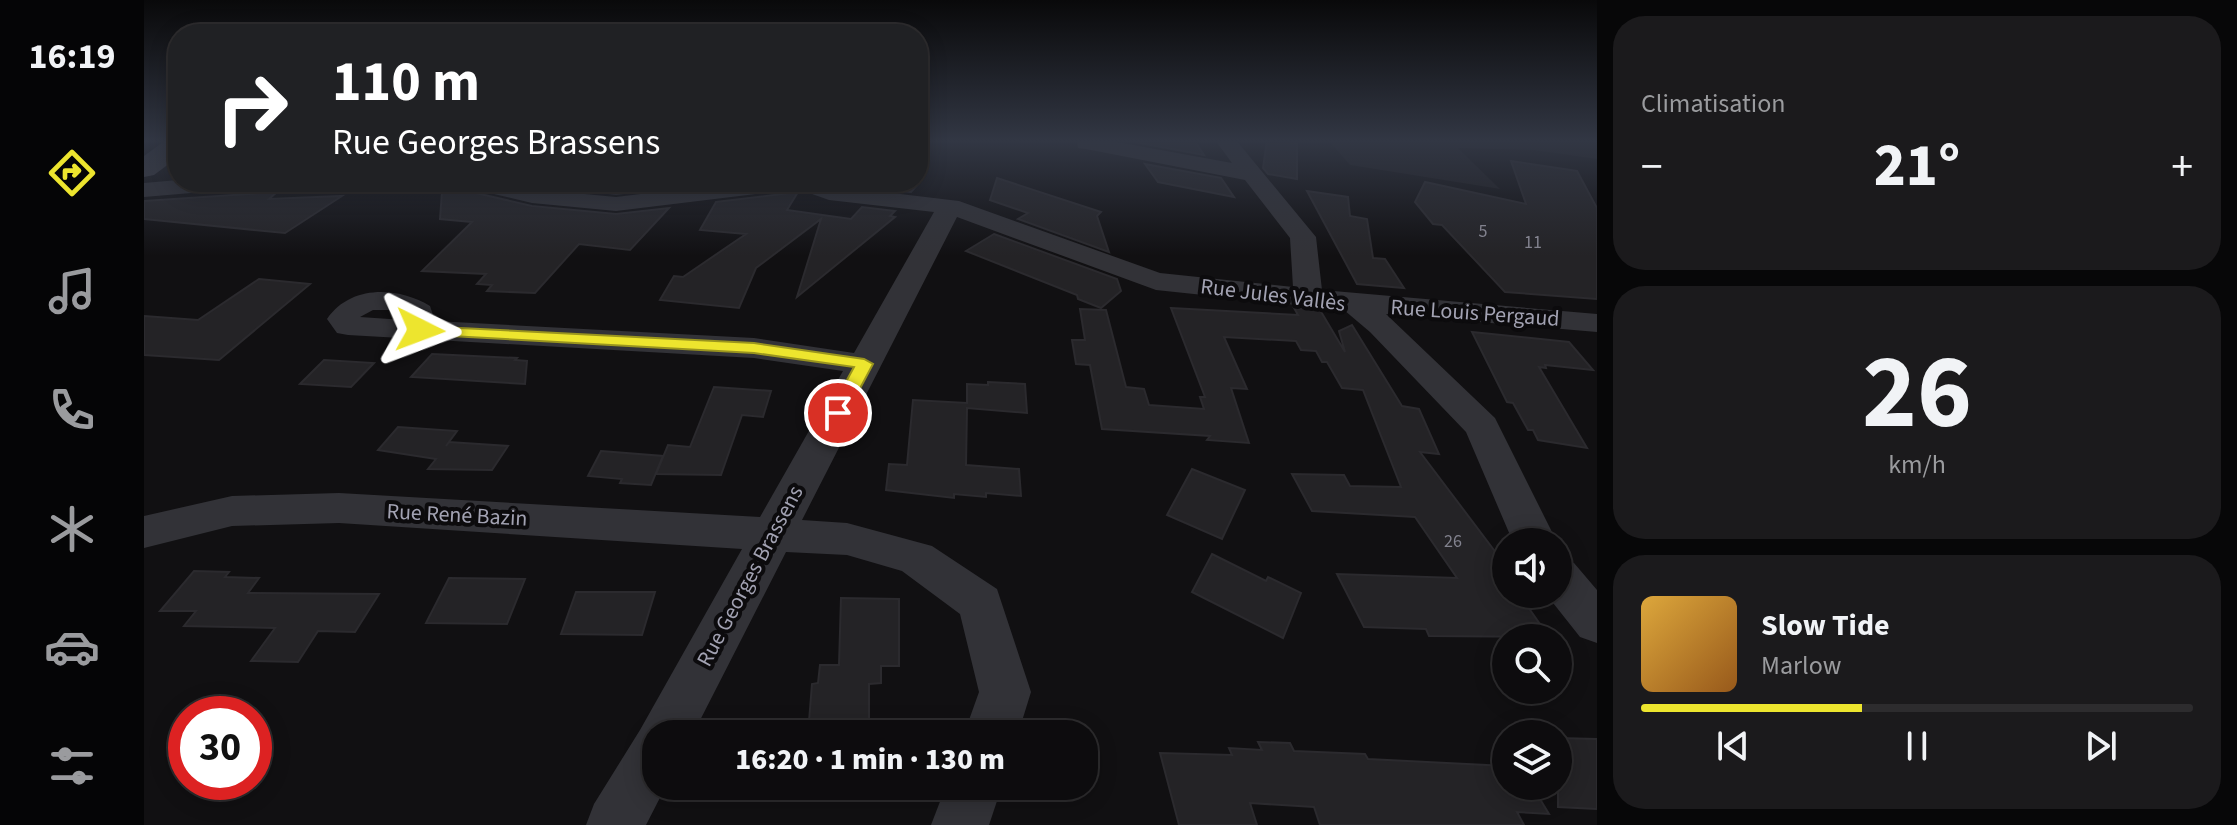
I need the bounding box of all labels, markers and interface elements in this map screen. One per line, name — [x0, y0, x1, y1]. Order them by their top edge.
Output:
text: 16:19 — [29, 31, 115, 82]
text: 110 m — [332, 43, 480, 122]
icon: right — [200, 56, 304, 160]
text: Climatisation — [1641, 85, 1786, 122]
text: Rue Georges Brassens — [332, 117, 660, 168]
text: 21° — [1874, 124, 1960, 209]
text: − — [1641, 136, 1663, 199]
text: + — [2171, 136, 2193, 199]
icon: directions — [44, 145, 100, 201]
house number: 5 — [1479, 219, 1488, 244]
house number: 11 — [1524, 230, 1542, 255]
icon: music — [44, 263, 100, 319]
street label: Rue Jules Vallès — [1199, 270, 1347, 320]
position arrow — [378, 288, 462, 372]
street label: Rue Louis Pergaud — [1389, 291, 1561, 335]
text: 26 — [1862, 320, 1972, 468]
pin — [804, 379, 872, 447]
icon: phone — [44, 382, 100, 438]
icon: arrive — [816, 391, 860, 435]
text: km/h — [1888, 446, 1946, 483]
street label: Rue Georges Brassens — [689, 480, 811, 672]
street label: Rue René Bazin — [386, 495, 528, 535]
icon: climate — [44, 501, 100, 557]
map controls — [1492, 528, 1572, 800]
button: sound — [1492, 528, 1572, 608]
house number: 26 — [1444, 529, 1462, 554]
text: Slow Tide — [1761, 604, 1890, 647]
icon: car — [44, 619, 100, 675]
button: search — [1492, 624, 1572, 704]
text: Marlow — [1761, 647, 1841, 684]
speed limit sign: 30 — [168, 696, 272, 800]
button: layers — [1492, 720, 1572, 800]
icon: previous — [1711, 724, 1755, 768]
icon: pause — [1895, 724, 1939, 768]
icon: next — [2079, 724, 2123, 768]
icon: filters — [44, 738, 100, 794]
text: 16:20 · 1 min · 130 m — [735, 738, 1005, 781]

